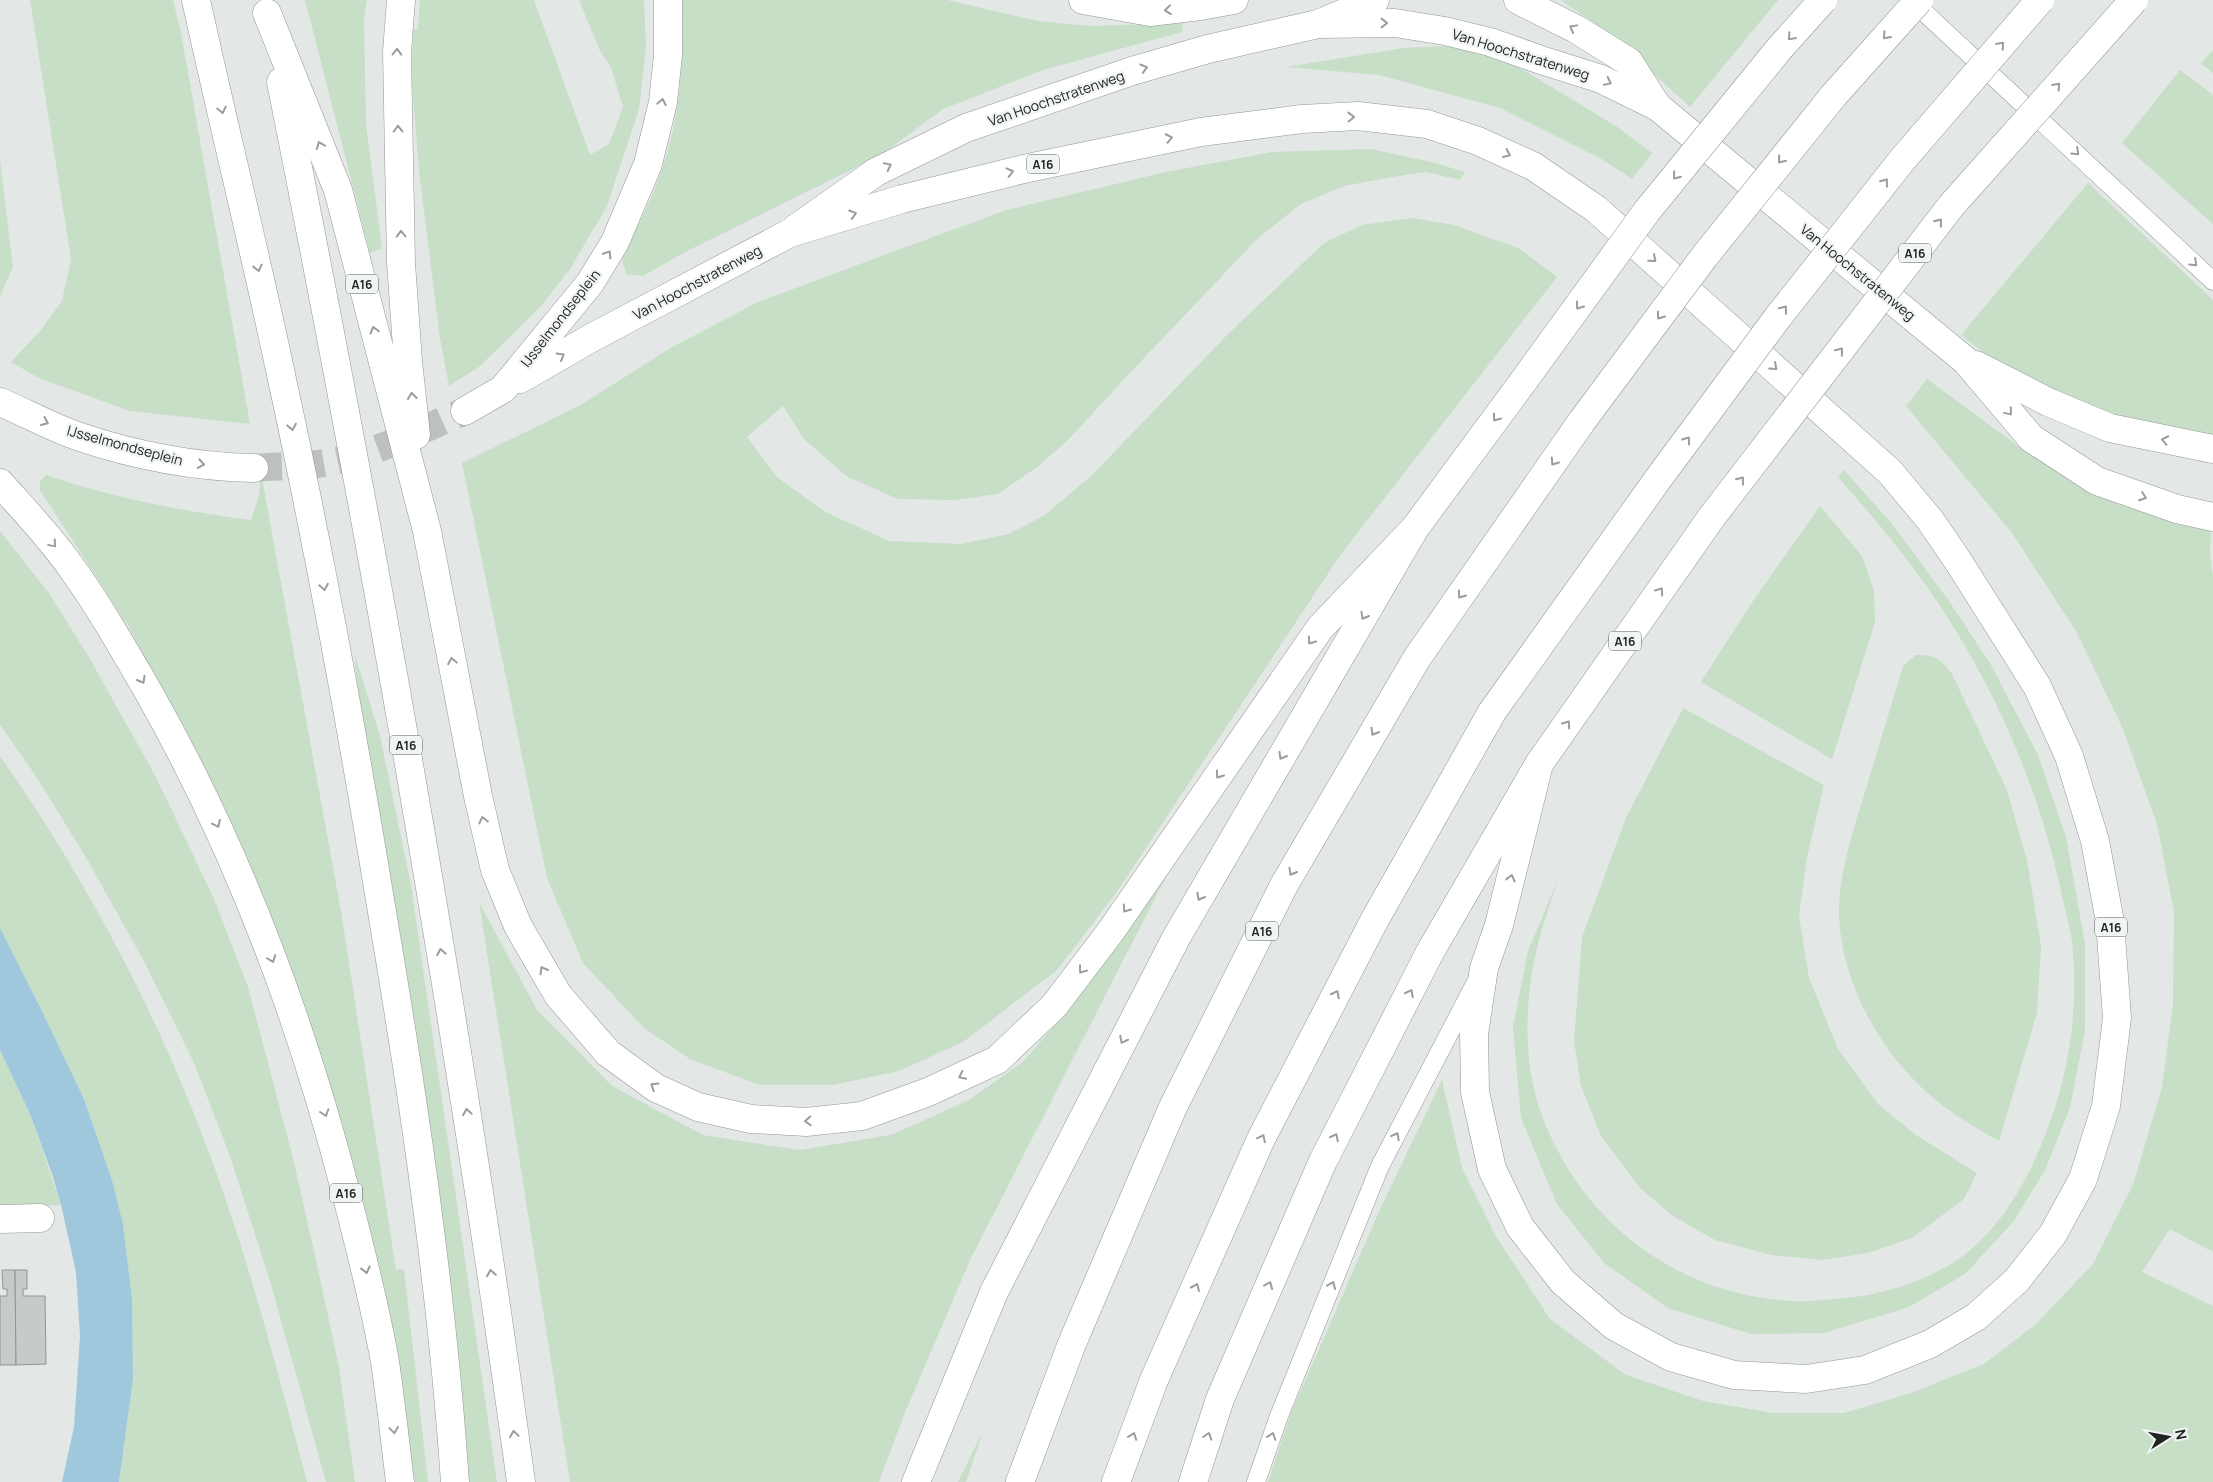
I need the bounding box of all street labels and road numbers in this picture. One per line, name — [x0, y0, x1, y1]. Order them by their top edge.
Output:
street label: Van Hoochstratenweg — [1450, 24, 1592, 84]
street label: Van Hoochstratenweg — [985, 66, 1127, 130]
road number: A16 — [1027, 154, 1059, 173]
street label: Van Hoochstratenweg — [1796, 220, 1920, 324]
street label: Van Hoochstratenweg — [629, 240, 765, 324]
road number: A16 — [1899, 244, 1931, 262]
street label: IJsselmondseplein — [516, 265, 604, 371]
road number: A16 — [346, 274, 378, 294]
street label: IJsselmondseplein — [65, 420, 185, 470]
road number: A16 — [1609, 631, 1641, 650]
road number: A16 — [390, 736, 422, 754]
road number: A16 — [2095, 918, 2127, 936]
road number: A16 — [1246, 921, 1278, 940]
road number: A16 — [330, 1184, 362, 1202]

